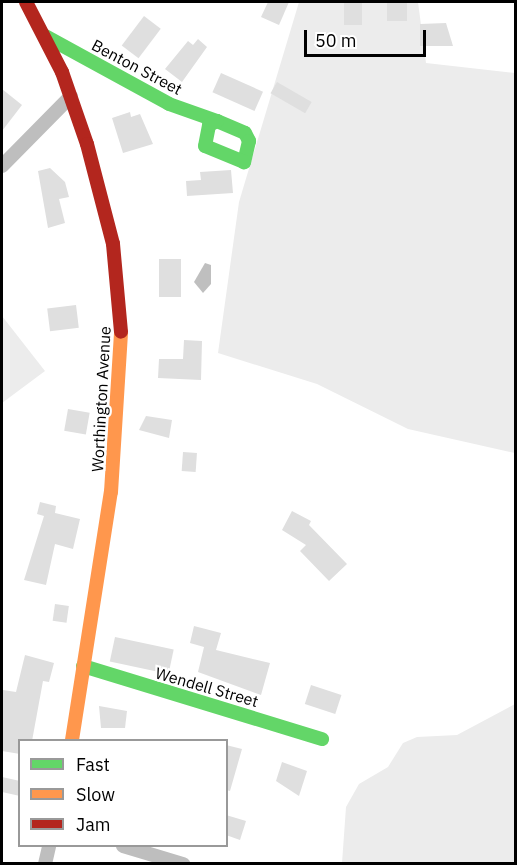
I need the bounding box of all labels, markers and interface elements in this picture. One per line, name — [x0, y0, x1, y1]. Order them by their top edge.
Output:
scale bar — [307, 18, 428, 56]
text: 50 m — [315, 29, 357, 52]
street label: Benton Street — [89, 35, 185, 99]
street label: Worthington Avenue — [88, 326, 114, 472]
street label: Wendell Street — [153, 663, 261, 711]
legend — [18, 739, 228, 847]
text: Fast — [76, 753, 110, 776]
text: Slow — [76, 783, 115, 806]
text: Jam — [76, 813, 111, 836]

